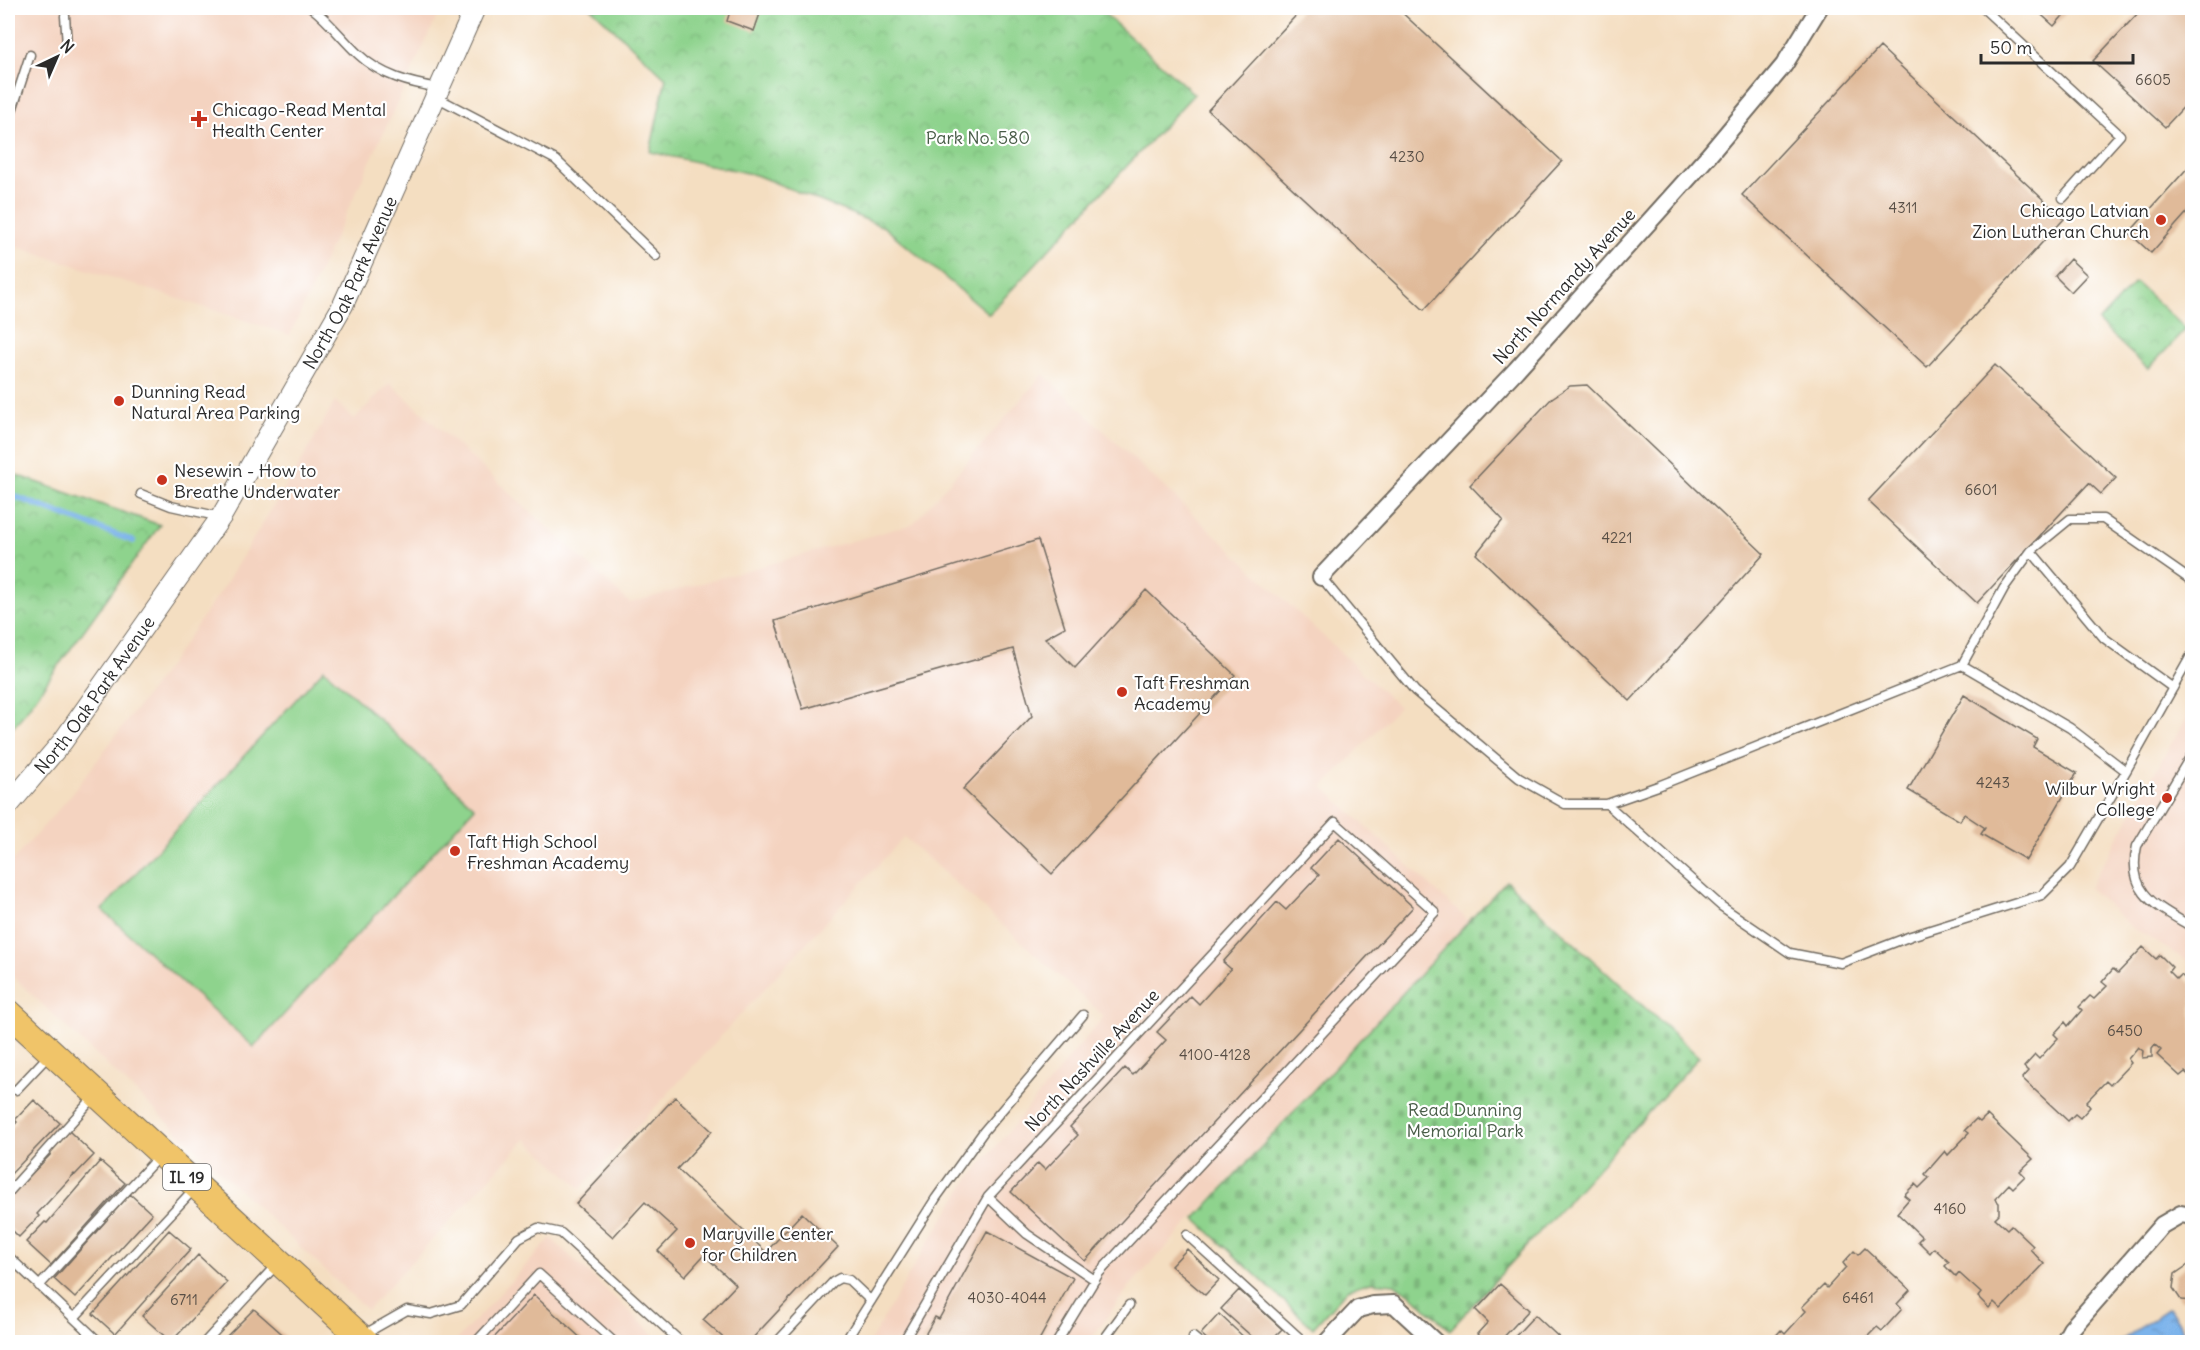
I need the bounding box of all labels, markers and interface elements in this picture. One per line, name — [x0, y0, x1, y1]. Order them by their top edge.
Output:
north arrow — [27, 27, 87, 87]
scale bar — [1981, 27, 2132, 65]
text: N — [56, 35, 78, 57]
text: 50 m — [1990, 36, 2032, 59]
house number: 6605 — [2135, 70, 2171, 89]
place label: Chicago-Read Mental Health Center — [212, 98, 386, 142]
marker: Chicago-Read Mental Health Center — [190, 110, 208, 128]
park label: Park No. 580 — [926, 126, 1030, 149]
house number: 4230 — [1389, 147, 1425, 166]
street label: North Oak Park Avenue — [297, 192, 402, 373]
house number: 4311 — [1889, 198, 1917, 217]
place label: Chicago Latvian Zion Lutheran Church — [1972, 199, 2149, 243]
street label: North Normandy Avenue — [1488, 203, 1640, 369]
marker: Chicago Latvian Zion Lutheran Church — [2154, 213, 2168, 227]
place label: Dunning Read Natural Area Parking — [131, 380, 300, 424]
marker: Dunning Read Natural Area Parking — [112, 394, 126, 408]
place label: Nesewin - How to Breathe Underwater — [174, 459, 341, 503]
marker: Nesewin - How to Breathe Underwater — [155, 473, 169, 487]
house number: 6601 — [1964, 480, 1998, 499]
house number: 4221 — [1601, 528, 1633, 547]
street label: North Oak Park Avenue — [29, 611, 159, 778]
place label: Taft Freshman Academy — [1134, 671, 1250, 715]
marker: Taft Freshman Academy — [1115, 685, 1129, 699]
house number: 4243 — [1976, 773, 2010, 792]
place label: Wilbur Wright College — [2045, 777, 2155, 821]
marker: Wilbur Wright College — [2160, 791, 2174, 805]
place label: Taft High School Freshman Academy — [467, 830, 629, 874]
marker: Taft High School Freshman Academy — [448, 844, 462, 858]
street label: North Nashville Avenue — [1020, 984, 1164, 1136]
house number: 6450 — [2107, 1021, 2143, 1040]
house number: 4100-4128 — [1179, 1045, 1251, 1064]
park label: Read Dunning Memorial Park — [1406, 1098, 1524, 1142]
road number: IL 19 — [163, 1164, 211, 1190]
house number: 4160 — [1933, 1199, 1967, 1218]
place label: Maryville Center for Children — [702, 1222, 834, 1266]
marker: Maryville Center for Children — [683, 1236, 697, 1250]
house number: 4030-4044 — [967, 1288, 1047, 1307]
house number: 6461 — [1842, 1288, 1874, 1307]
house number: 6711 — [170, 1290, 198, 1309]

